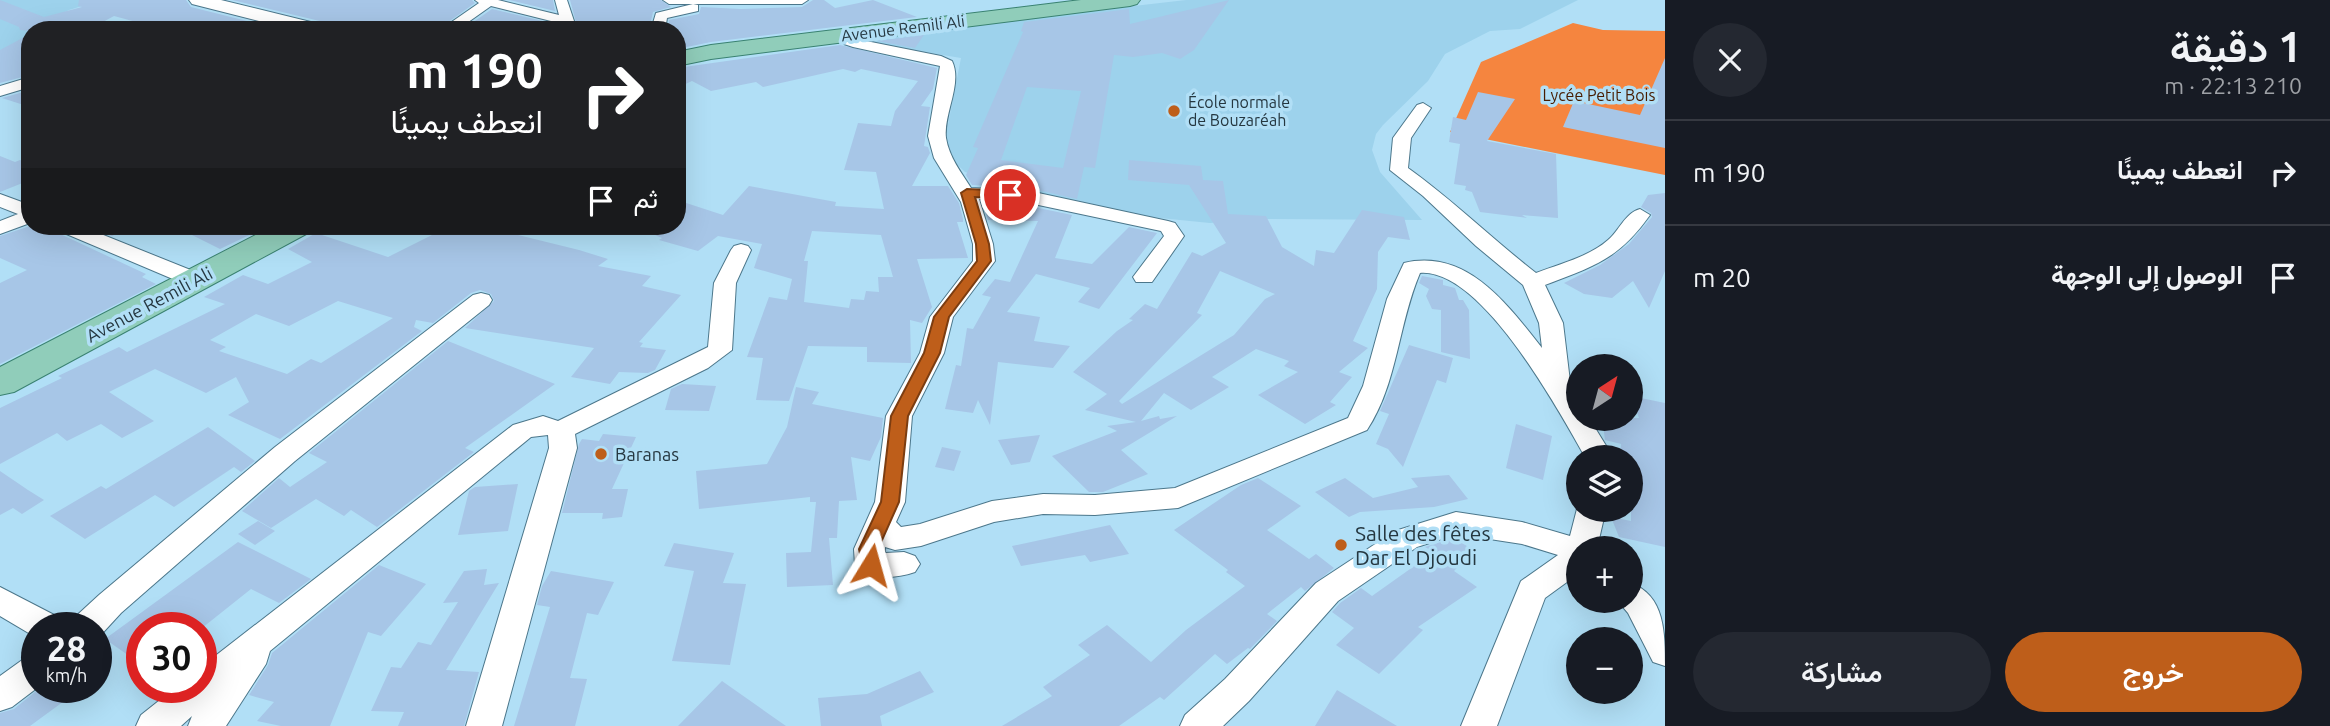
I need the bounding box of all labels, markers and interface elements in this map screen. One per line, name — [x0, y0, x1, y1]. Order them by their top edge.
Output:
street label: Avenue Remili Ali — [840, 11, 966, 45]
button: close — [1693, 23, 1767, 97]
text: 1 دقيقة — [2170, 23, 2302, 70]
text: 190 m — [406, 42, 543, 97]
icon: right — [567, 49, 658, 140]
text: 210 m · 22:13 — [2164, 73, 2302, 98]
park label: Lycée Petit Bois — [1543, 86, 1655, 104]
place label: École normale de Bouzaréah — [1188, 91, 1290, 129]
text: انعطف يمينًا — [390, 103, 543, 139]
marker: École normale de Bouzaréah — [1166, 103, 1182, 119]
icon: right — [2264, 154, 2302, 192]
text: انعطف يمينًا — [2117, 155, 2243, 184]
text: 190 m — [1693, 158, 1765, 187]
pin — [980, 165, 1040, 225]
icon: arrive — [991, 176, 1029, 214]
icon: arrive — [582, 182, 620, 220]
text: ثم — [634, 184, 658, 213]
icon: arrive — [2264, 259, 2302, 297]
text: الوصول إلى الوجهة — [2051, 260, 2243, 289]
street label: Avenue Remili Ali — [83, 262, 215, 346]
text: 20 m — [1693, 263, 1751, 292]
north arrow — [1566, 354, 1643, 430]
map controls — [1566, 354, 1643, 704]
place label: Baranas — [615, 444, 679, 464]
button: layers — [1566, 445, 1643, 522]
marker: Baranas — [593, 446, 609, 462]
place label: Salle des fêtes Dar El Djoudi — [1355, 521, 1491, 569]
position arrow — [834, 528, 908, 602]
button: + — [1566, 536, 1643, 613]
marker: Salle des fêtes Dar El Djoudi — [1333, 537, 1349, 553]
speed limit sign: 30 — [126, 612, 217, 703]
button: − — [1566, 627, 1643, 704]
text: 28 — [47, 628, 86, 668]
button: مشاركة — [1693, 632, 1991, 712]
button: خروج — [2005, 632, 2302, 712]
text: km/h — [46, 665, 87, 685]

